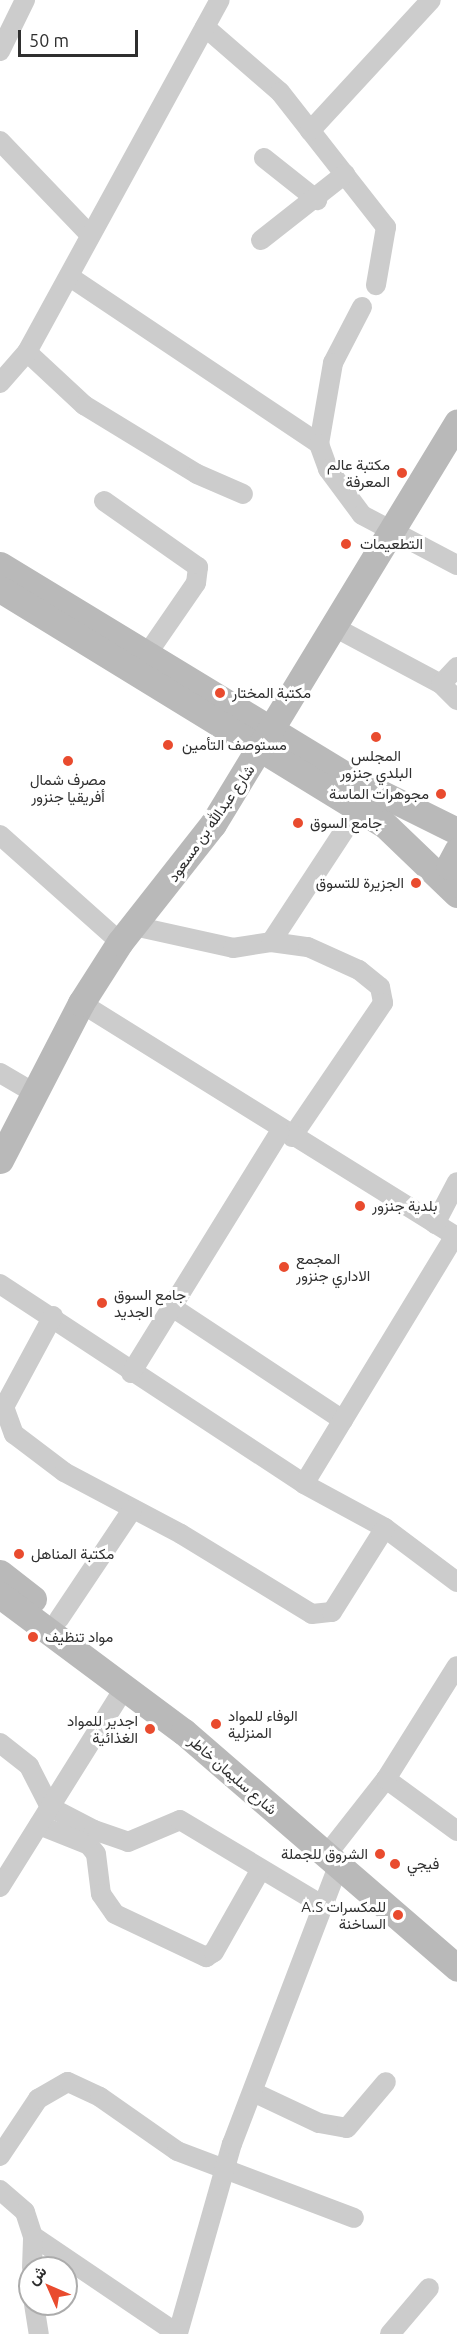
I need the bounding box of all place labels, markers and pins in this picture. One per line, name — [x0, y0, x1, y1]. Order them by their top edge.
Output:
place label: مكتبة عالم المعرفة — [327, 455, 390, 490]
marker: مكتبة عالم المعرفة — [395, 466, 409, 480]
marker: التطعيمات — [337, 535, 355, 553]
place label: التطعيمات — [360, 535, 423, 553]
place label: مكتبة المختار — [232, 684, 311, 702]
marker: مكتبة المختار — [213, 686, 227, 700]
marker: المجلس البلدي جنزور — [369, 730, 383, 744]
marker: مستوصف التأمين — [159, 736, 177, 754]
place label: مستوصف التأمين — [182, 736, 287, 754]
place label: المجلس البلدي جنزور — [340, 746, 412, 781]
marker: مصرف شمال أفريقيا جنزور — [61, 754, 75, 768]
place label: مصرف شمال أفريقيا جنزور — [30, 770, 106, 805]
place label: مجوهرات الماسة — [329, 785, 429, 803]
marker: مجوهرات الماسة — [434, 787, 448, 801]
place label: جامع السوق — [310, 814, 382, 832]
marker: جامع السوق — [291, 816, 305, 830]
place label: الجزيرة للتسوق — [316, 874, 404, 892]
marker: الجزيرة للتسوق — [409, 876, 423, 890]
place label: بلدية جنزور — [372, 1197, 438, 1215]
marker: بلدية جنزور — [353, 1199, 367, 1213]
place label: المجمع الاداري جنزور — [296, 1249, 370, 1284]
marker: المجمع الاداري جنزور — [277, 1260, 291, 1274]
place label: جامع السوق الجديد — [114, 1285, 186, 1320]
marker: جامع السوق الجديد — [95, 1296, 109, 1310]
place label: مكتبة المناهل — [31, 1545, 114, 1563]
marker: مكتبة المناهل — [12, 1547, 26, 1561]
place label: مواد تنظيف — [45, 1628, 113, 1646]
marker: مواد تنظيف — [26, 1630, 40, 1644]
place label: الوفاء للمواد المنزلية — [228, 1706, 298, 1741]
place label: اجدير للمواد الغذائية — [67, 1711, 138, 1746]
marker: الوفاء للمواد المنزلية — [209, 1717, 223, 1731]
marker: اجدير للمواد الغذائية — [143, 1722, 157, 1736]
place label: الشروق للجملة — [281, 1845, 368, 1863]
marker: الشروق للجملة — [373, 1847, 387, 1861]
place label: فيجي — [407, 1855, 439, 1873]
marker: فيجي — [388, 1857, 402, 1871]
place label: A.S للمكسرات الساخنة — [301, 1897, 386, 1932]
marker: A.S للمكسرات الساخنة — [391, 1908, 405, 1922]

